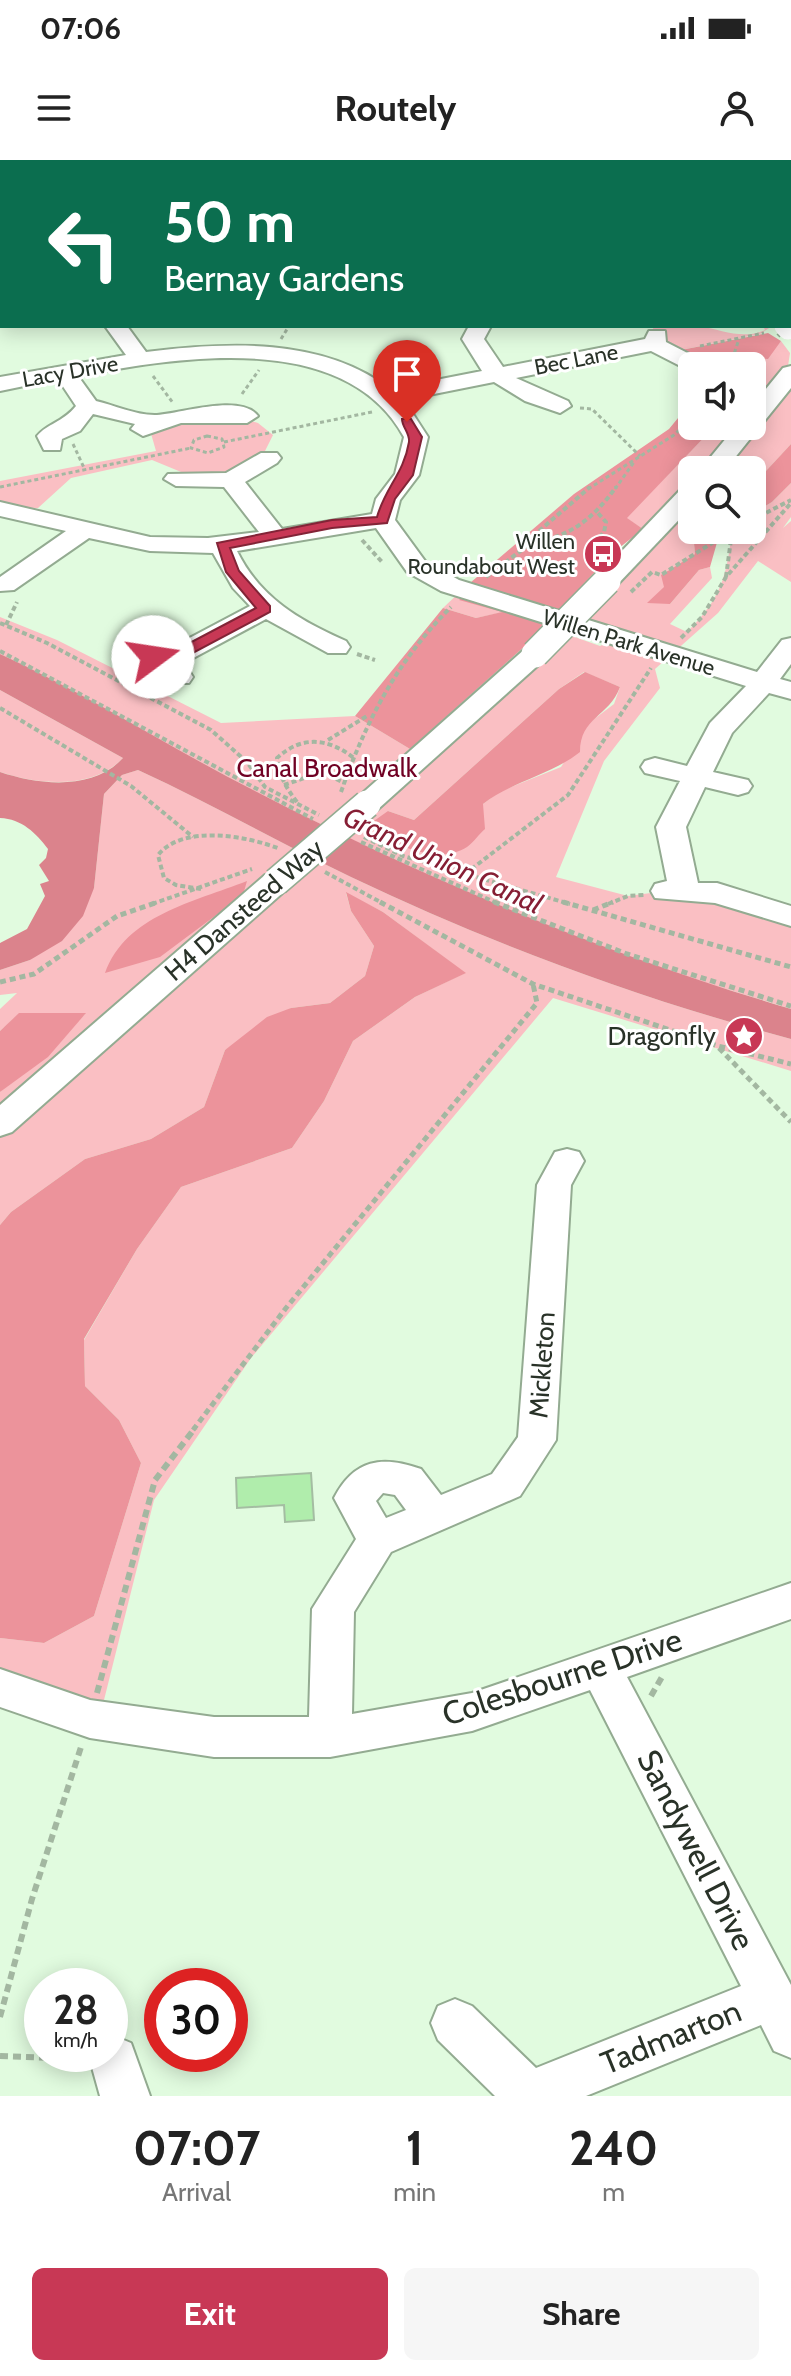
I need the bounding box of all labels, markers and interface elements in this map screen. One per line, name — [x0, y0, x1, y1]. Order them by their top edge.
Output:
text: 07:06 — [40, 10, 121, 47]
icon: menu — [32, 86, 76, 130]
text: Routely — [335, 86, 456, 130]
icon: person — [715, 86, 759, 130]
text: 50 m — [164, 188, 295, 256]
icon: left — [32, 192, 136, 296]
text: Bernay Gardens — [164, 256, 404, 300]
street label: Bec Lane — [532, 338, 620, 381]
pin — [373, 340, 441, 422]
street label: Lacy Drive — [20, 350, 120, 393]
icon: arrive — [385, 352, 429, 396]
map controls — [678, 352, 766, 544]
button: sound — [678, 352, 766, 440]
button: search — [678, 456, 766, 544]
place label: Willen Roundabout West — [408, 528, 576, 580]
bus stop icon: Willen Roundabout West — [582, 533, 624, 575]
street label: Willen Park Avenue — [540, 603, 718, 681]
position arrow — [111, 615, 195, 699]
park label: Canal Broadwalk — [237, 752, 418, 784]
water label: Grand Union Canal — [338, 799, 548, 921]
street label: H4 Dansteed Way — [158, 832, 330, 988]
place icon: Dragonfly — [723, 1015, 765, 1057]
place label: Dragonfly — [607, 1020, 716, 1052]
street label: Mickleton — [522, 1311, 562, 1419]
street label: Colesbourne Drive — [437, 1619, 686, 1734]
street label: Sandywell Drive — [629, 1743, 764, 1956]
speed limit sign: 30 — [144, 1968, 248, 2072]
text: 28 — [53, 1985, 99, 2034]
street label: Tadmarton — [595, 1991, 747, 2082]
text: km/h — [54, 2028, 98, 2052]
text: 07:07 — [133, 2119, 260, 2177]
text: 1 — [406, 2119, 424, 2177]
text: 240 — [569, 2119, 658, 2177]
text: Arrival — [162, 2176, 231, 2208]
text: min — [393, 2176, 436, 2208]
text: m — [602, 2176, 625, 2208]
button: Exit — [32, 2268, 388, 2360]
button: Share — [404, 2268, 759, 2360]

